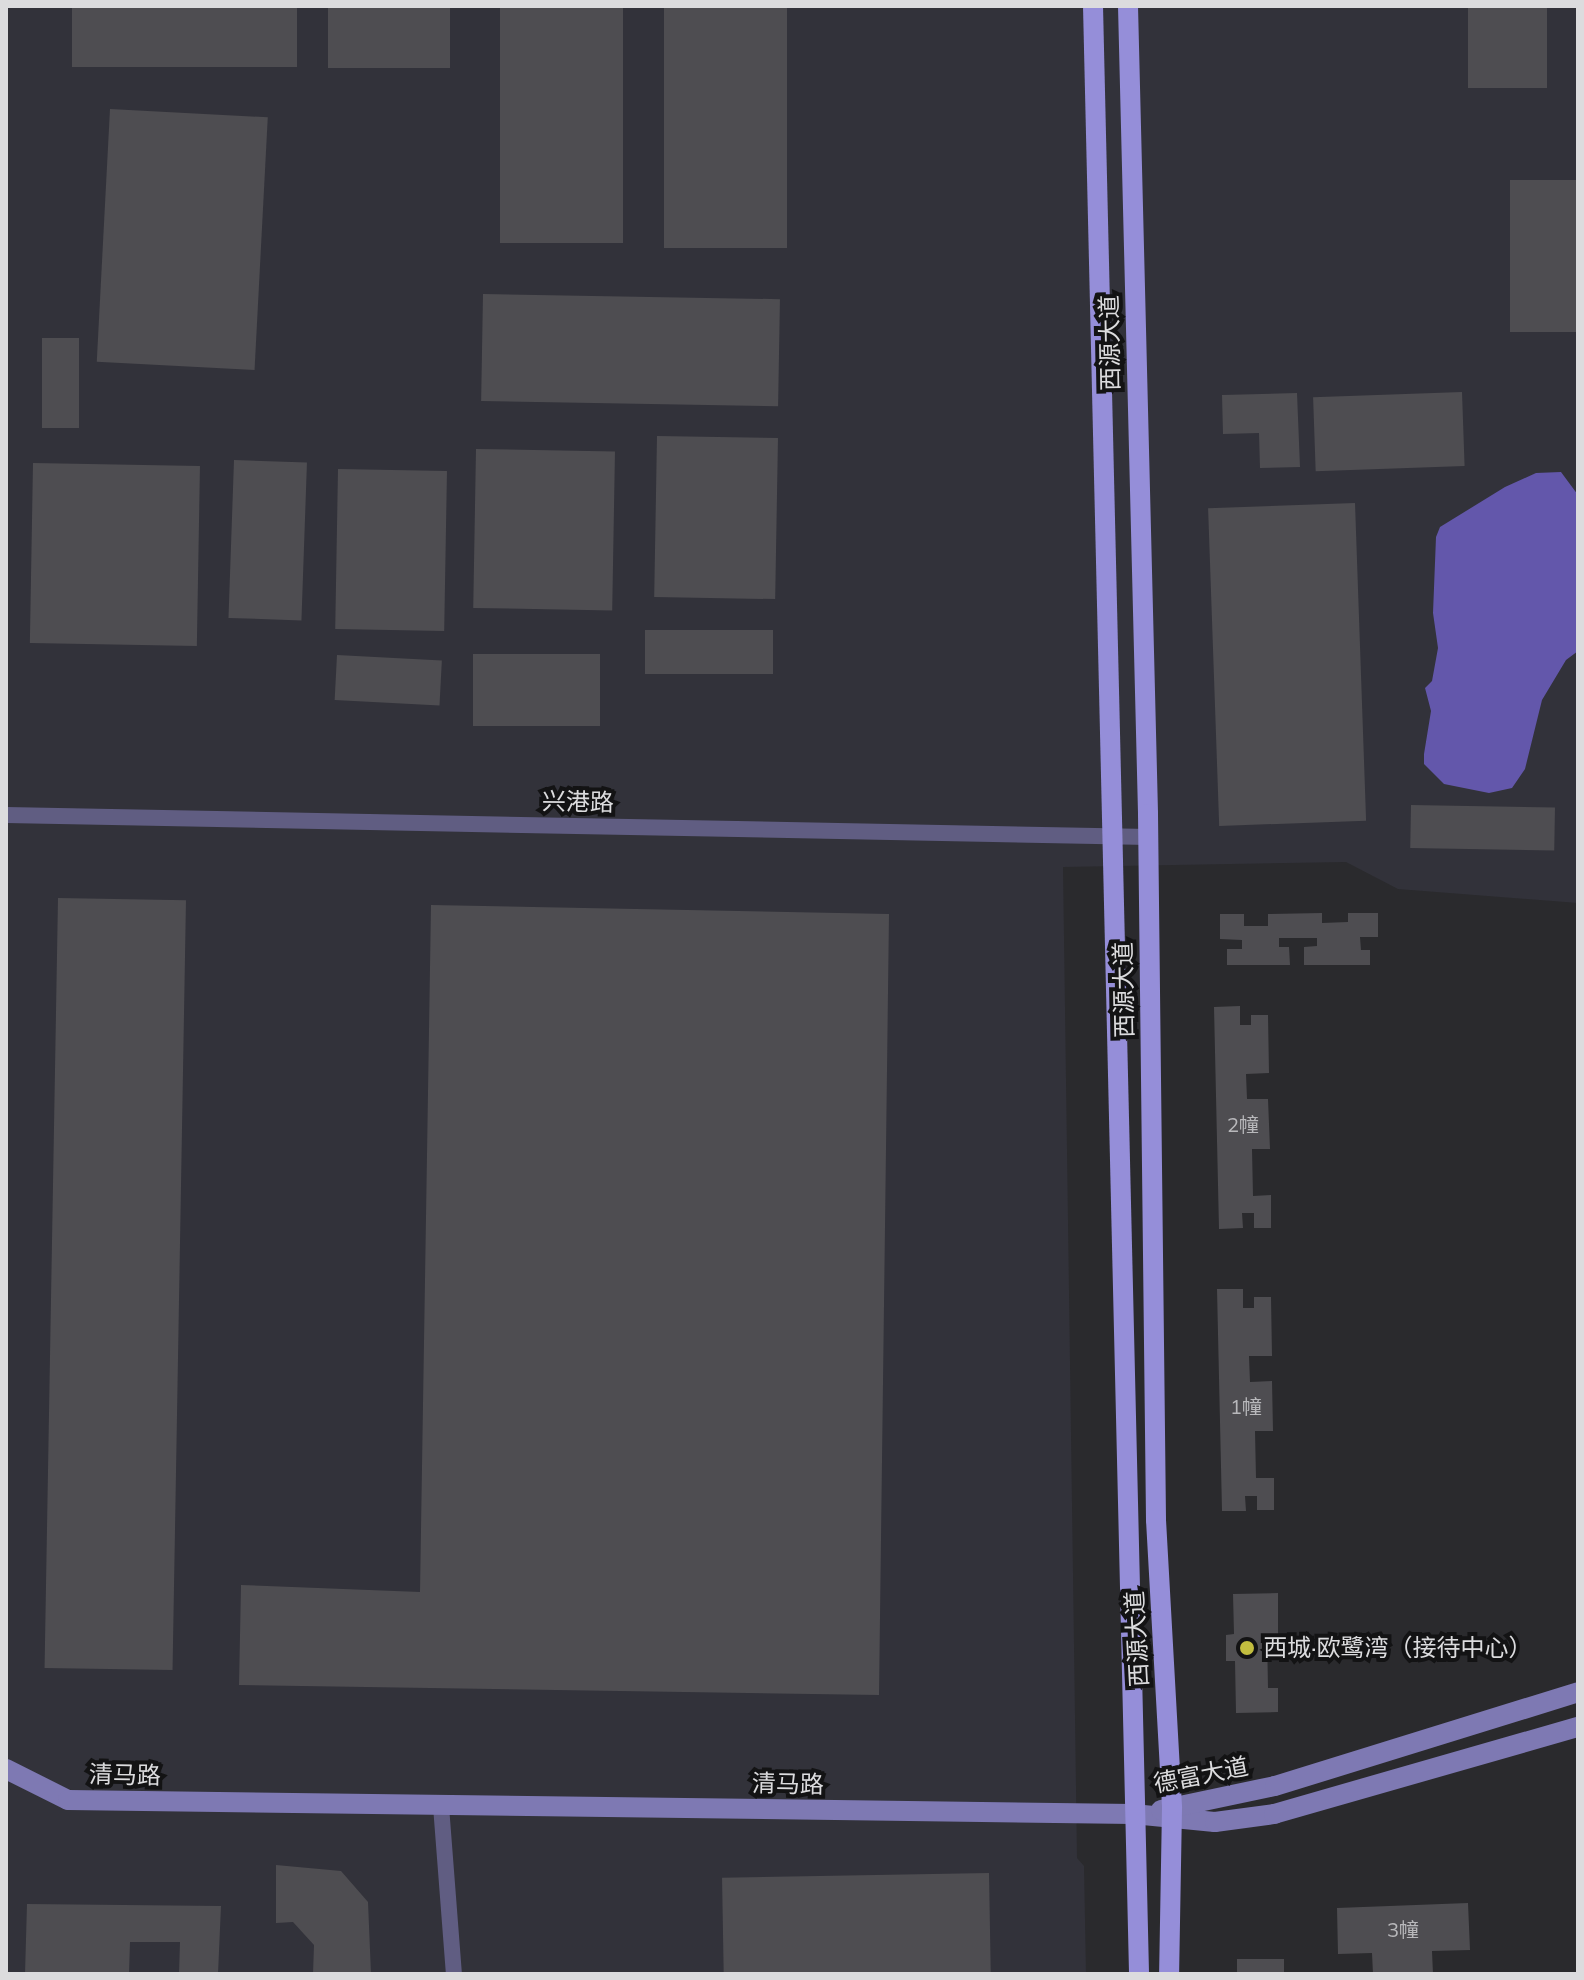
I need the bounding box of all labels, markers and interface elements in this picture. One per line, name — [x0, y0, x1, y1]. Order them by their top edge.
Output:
street label: 西源大道 — [1095, 295, 1125, 391]
street label: 兴港路 — [542, 787, 614, 817]
street label: 西源大道 — [1109, 942, 1139, 1038]
house number: 2幢 — [1227, 1112, 1259, 1136]
house number: 1幢 — [1230, 1394, 1262, 1418]
street label: 西源大道 — [1120, 1590, 1154, 1688]
place label: 西城·欧鹭湾（接待中心） — [1263, 1634, 1533, 1662]
marker: 西城·欧鹭湾（接待中心） — [1238, 1639, 1256, 1657]
street label: 德富大道 — [1151, 1752, 1251, 1798]
street label: 清马路 — [89, 1760, 161, 1790]
street label: 清马路 — [752, 1769, 824, 1799]
house number: 3幢 — [1387, 1917, 1419, 1941]

